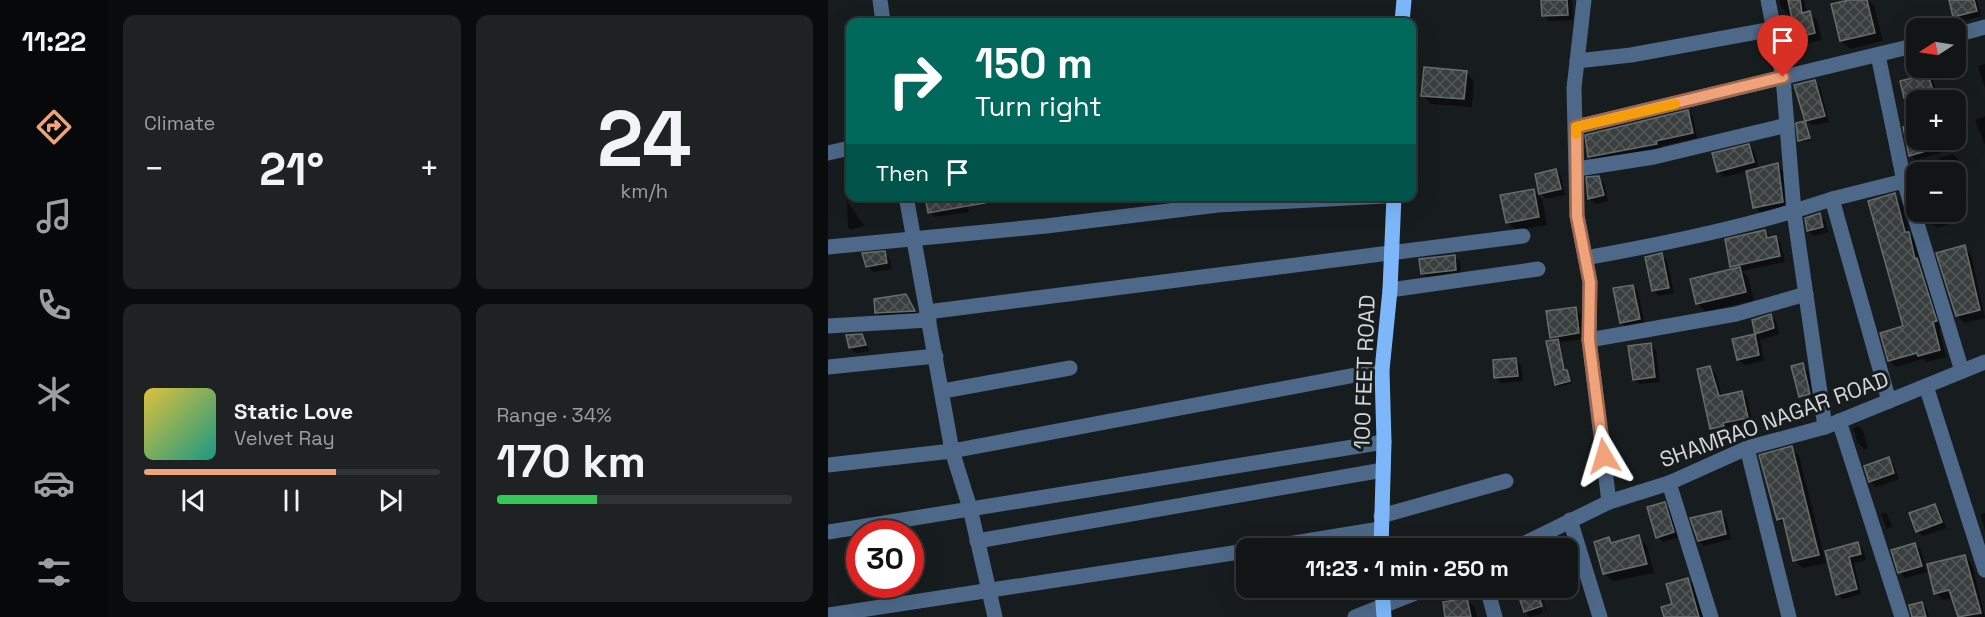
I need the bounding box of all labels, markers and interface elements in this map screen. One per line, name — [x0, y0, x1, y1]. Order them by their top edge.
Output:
pin — [1757, 15, 1808, 77]
north arrow — [1906, 18, 1966, 78]
map controls — [1906, 18, 1966, 222]
text: 11:22 — [22, 24, 86, 59]
icon: arrive — [1766, 24, 1799, 57]
text: 150 m — [975, 37, 1093, 90]
icon: right — [876, 42, 954, 120]
text: 24 — [597, 89, 692, 189]
text: Turn right — [975, 89, 1102, 124]
button: + — [1906, 90, 1966, 150]
icon: directions — [33, 106, 75, 148]
text: Climate — [144, 110, 215, 136]
text: 21° — [259, 141, 324, 198]
text: − — [144, 148, 164, 190]
text: + — [419, 148, 440, 190]
icon: arrive — [941, 156, 974, 189]
text: Then — [876, 159, 929, 187]
button: − — [1906, 162, 1966, 222]
text: km/h — [620, 178, 668, 204]
icon: music — [33, 195, 75, 237]
icon: phone — [33, 284, 75, 326]
street label: 100 FEET ROAD — [1347, 294, 1381, 450]
street label: SHAMRAO NAGAR ROAD — [1656, 365, 1892, 473]
icon: climate — [33, 373, 75, 415]
text: Static Love — [234, 397, 353, 425]
text: Range · 34% — [497, 402, 612, 428]
position arrow — [1572, 424, 1636, 488]
text: Velvet Ray — [234, 425, 335, 451]
text: 170 km — [497, 433, 646, 490]
icon: car — [33, 462, 75, 504]
icon: previous — [177, 484, 210, 517]
icon: pause — [275, 484, 308, 517]
icon: next — [374, 484, 407, 517]
speed limit sign: 30 — [846, 520, 924, 598]
icon: filters — [33, 551, 75, 593]
text: 11:23 · 1 min · 250 m — [1305, 554, 1509, 582]

